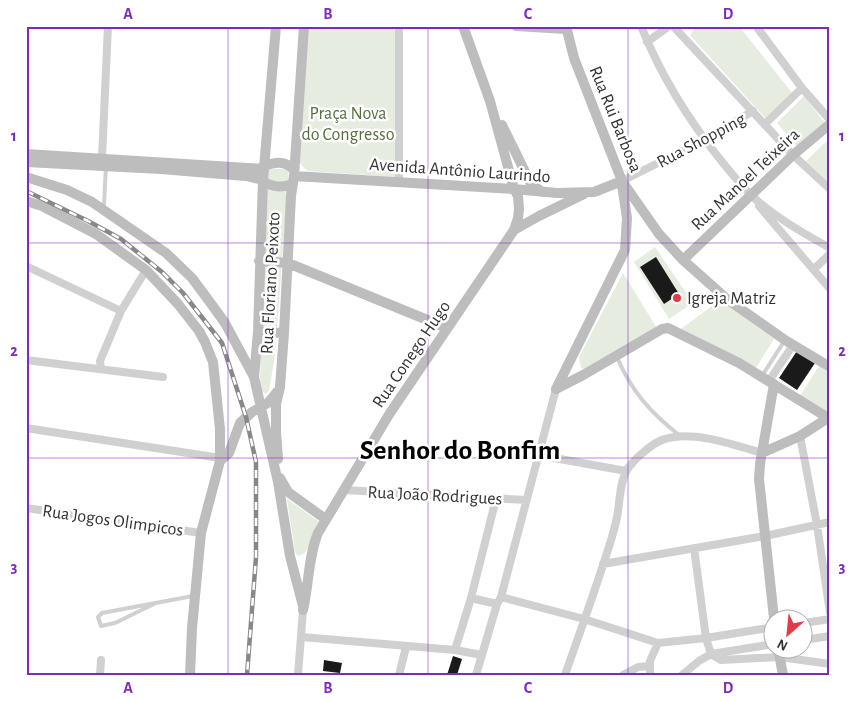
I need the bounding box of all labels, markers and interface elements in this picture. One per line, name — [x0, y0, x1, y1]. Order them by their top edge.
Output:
text: A — [123, 6, 133, 22]
text: B — [323, 6, 333, 22]
text: C — [524, 6, 533, 22]
text: D — [723, 6, 734, 22]
street label: Rua Rui Barbosa — [586, 64, 645, 175]
park label: Praça Nova do Congresso — [301, 105, 395, 144]
street label: Rua Shopping — [654, 110, 749, 172]
street label: Rua Manoel Teixeira — [688, 125, 803, 234]
text: 1 — [11, 128, 17, 144]
text: 1 — [839, 128, 845, 144]
street label: Avenida Antônio Laurindo — [369, 156, 551, 186]
street label: Rua Floriano Peixoto — [258, 211, 284, 355]
place label: Igreja Matriz — [687, 290, 776, 308]
marker: Igreja Matriz — [671, 292, 683, 304]
street label: Rua Conego Hugo — [370, 298, 454, 411]
text: 2 — [10, 343, 18, 359]
text: 2 — [838, 343, 846, 359]
district label: Senhor do Bonfim — [360, 437, 560, 465]
street label: Rua João Rodrigues — [367, 483, 503, 509]
street label: Rua Jogos Olimpicos — [41, 502, 184, 540]
text: 3 — [11, 559, 18, 575]
text: 3 — [839, 559, 846, 575]
north arrow — [764, 608, 814, 658]
text: N — [775, 636, 790, 653]
text: A — [123, 680, 133, 696]
text: B — [323, 680, 333, 696]
text: C — [524, 680, 533, 696]
text: D — [723, 680, 734, 696]

